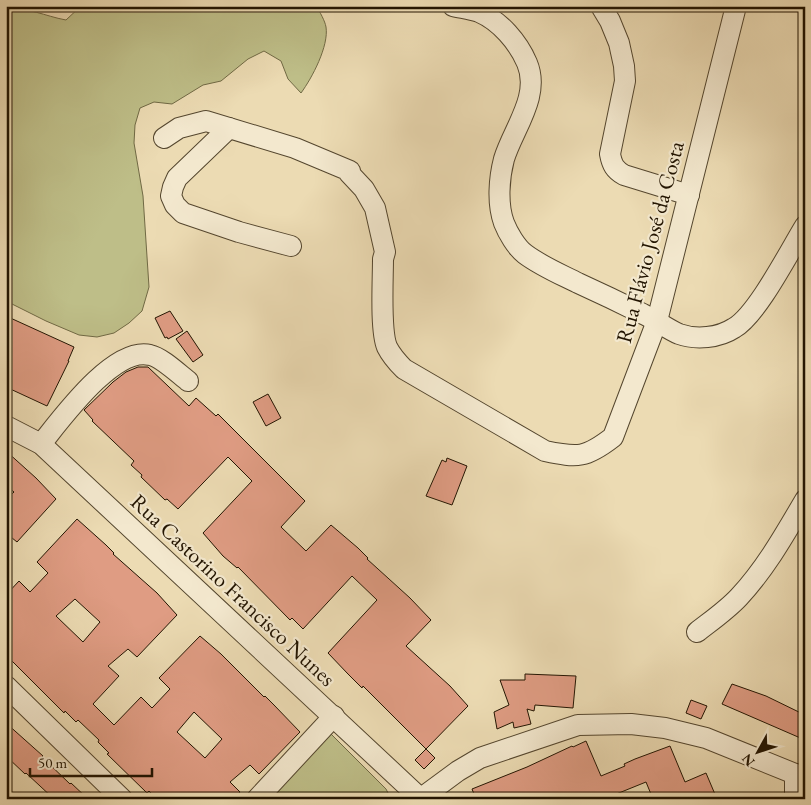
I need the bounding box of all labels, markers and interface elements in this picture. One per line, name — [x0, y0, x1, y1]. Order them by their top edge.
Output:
street label: Rua Flávio José da Costa — [609, 138, 691, 346]
street label: Rua Castorino Francisco Nunes — [124, 487, 342, 693]
north arrow — [734, 728, 784, 778]
scale bar — [30, 745, 152, 777]
text: N — [737, 750, 759, 770]
text: 50 m — [38, 753, 67, 772]

